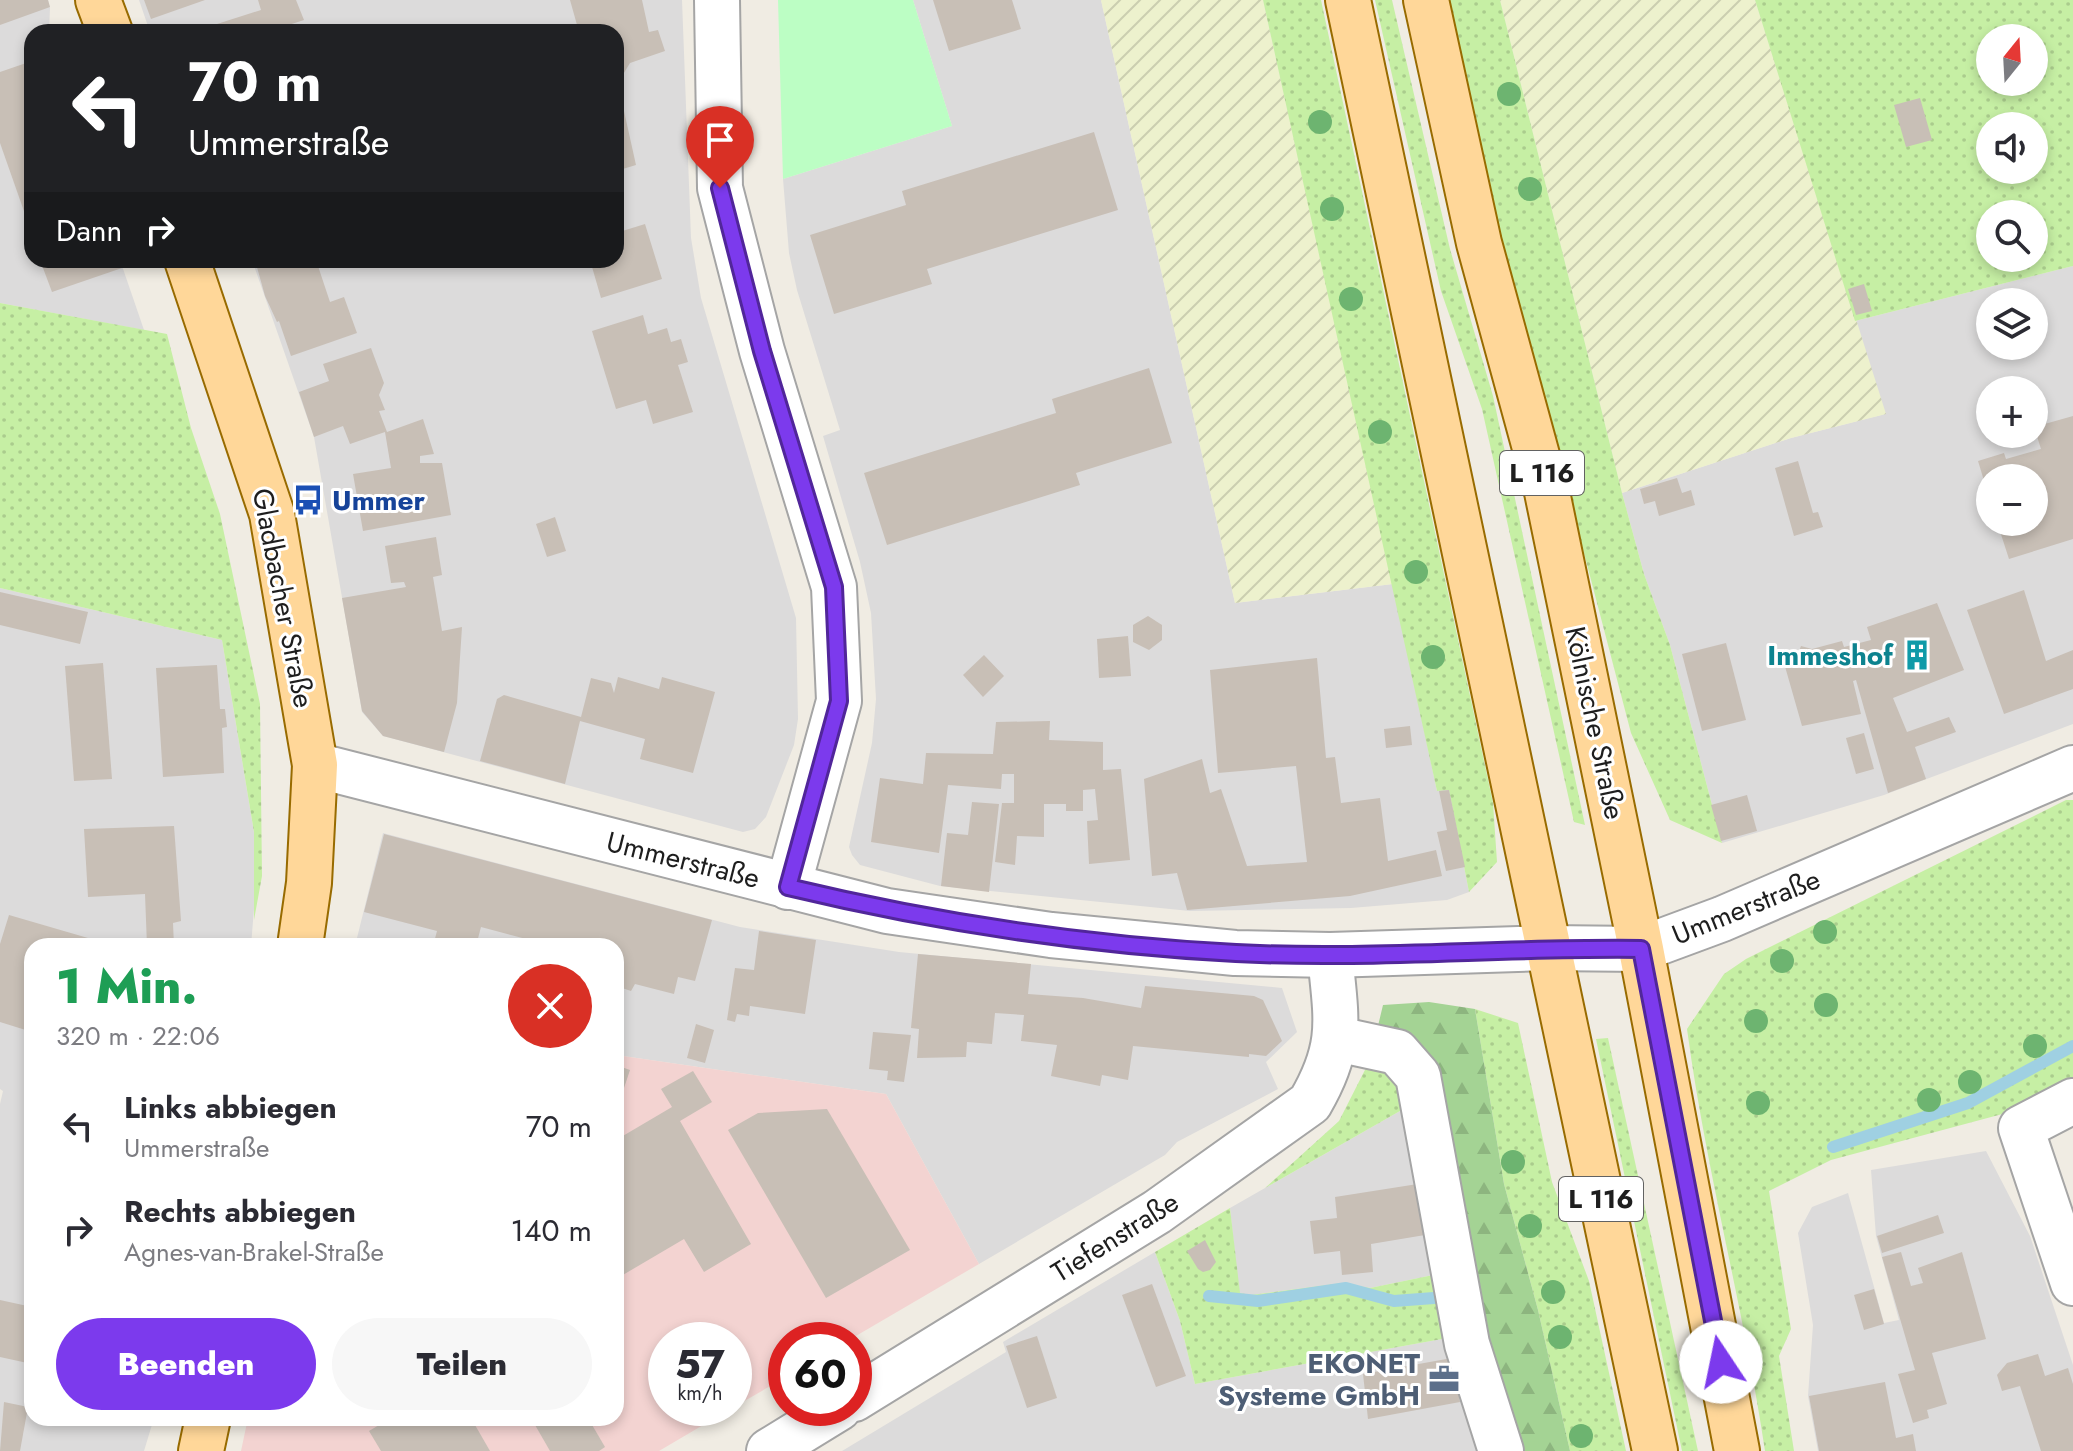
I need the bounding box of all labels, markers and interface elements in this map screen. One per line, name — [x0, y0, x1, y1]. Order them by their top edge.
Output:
north arrow — [1976, 24, 2048, 96]
map controls — [1976, 24, 2048, 536]
text: 70 m — [188, 41, 322, 122]
icon: left — [56, 56, 160, 160]
pin — [686, 106, 754, 188]
button: sound — [1976, 112, 2048, 184]
text: Ummerstraße — [188, 116, 389, 168]
icon: arrive — [698, 118, 742, 162]
button: search — [1976, 200, 2048, 272]
icon: right — [138, 208, 182, 252]
text: Dann — [56, 209, 122, 252]
button: layers — [1976, 288, 2048, 360]
button: + — [1976, 376, 2048, 448]
road number: L 116 — [1500, 451, 1584, 495]
button: − — [1976, 464, 2048, 536]
place label: Ummer — [332, 480, 426, 521]
bus stop icon: Ummer — [291, 483, 325, 517]
street label: Gladbacher Straße — [242, 485, 324, 711]
street label: Kölnische Straße — [1555, 623, 1635, 823]
place label: Immeshof — [1767, 635, 1894, 676]
building icon: Immeshof — [1900, 638, 1934, 672]
street label: Ummerstraße — [602, 821, 764, 899]
street label: Ummerstraße — [1666, 859, 1826, 955]
text: 1 Min. — [56, 952, 197, 1021]
button: close — [508, 964, 592, 1048]
text: 320 m · 22:06 — [56, 1017, 220, 1055]
text: Links abbiegen — [124, 1086, 337, 1129]
icon: left — [56, 1104, 100, 1148]
text: 70 m — [526, 1105, 592, 1148]
text: Ummerstraße — [124, 1129, 269, 1167]
road number: L 116 — [1559, 1177, 1643, 1221]
street label: Tiefenstraße — [1043, 1182, 1187, 1292]
text: Rechts abbiegen — [124, 1190, 356, 1233]
icon: right — [56, 1208, 100, 1252]
text: 140 m — [511, 1209, 592, 1252]
text: Agnes-van-Brakel-Straße — [124, 1233, 384, 1271]
button: Beenden — [56, 1318, 316, 1410]
button: Teilen — [332, 1318, 592, 1410]
position arrow — [1679, 1320, 1763, 1404]
speed limit sign: 60 — [768, 1322, 872, 1426]
text: 57 — [675, 1335, 725, 1393]
place label: EKONET Systeme GmbH — [1218, 1343, 1420, 1416]
office icon: EKONET Systeme GmbH — [1427, 1362, 1461, 1396]
text: km/h — [677, 1379, 723, 1408]

